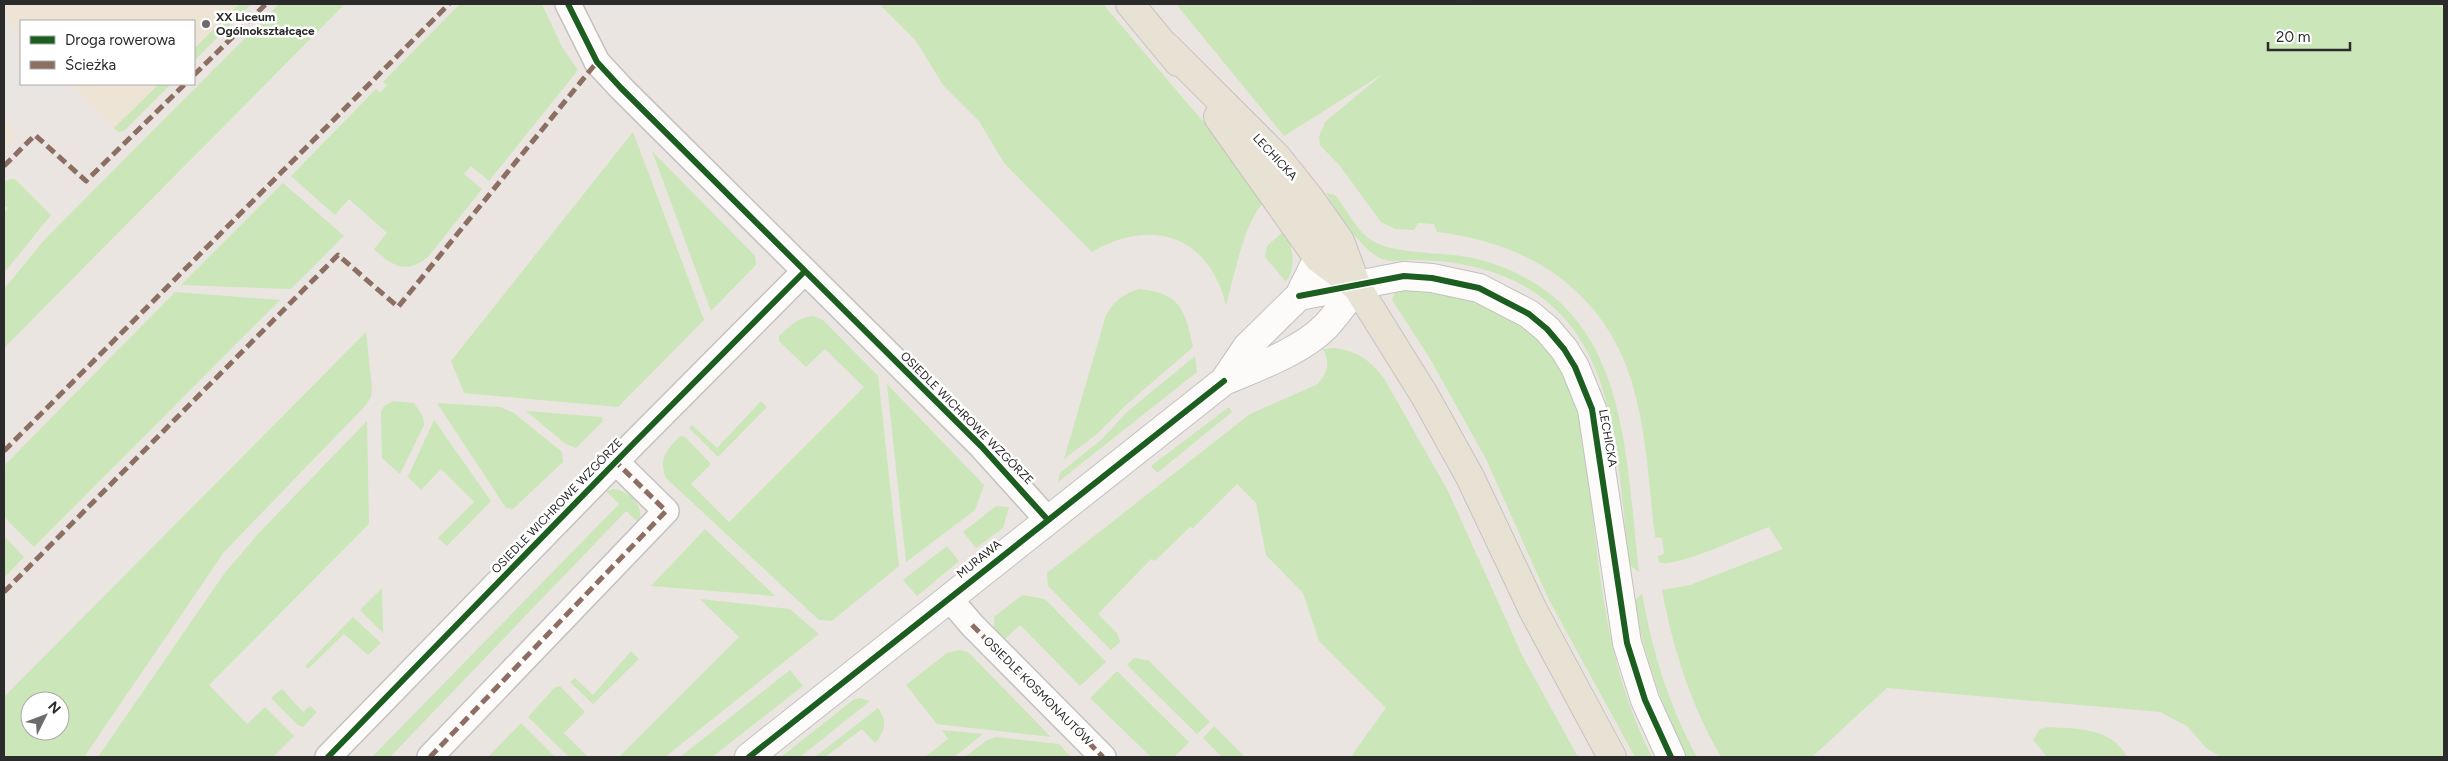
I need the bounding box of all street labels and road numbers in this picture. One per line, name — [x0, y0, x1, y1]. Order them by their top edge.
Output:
street label: LECHICKA — [1250, 131, 1300, 183]
street label: OSIEDLE WICHROWE WZGÓRZE — [898, 349, 1036, 487]
street label: LECHICKA — [1596, 408, 1620, 468]
street label: OSIEDLE WICHROWE WZGÓRZE — [489, 436, 625, 576]
street label: MURAWA — [954, 537, 1004, 581]
street label: OSIEDLE KOSMONAUTÓW — [981, 634, 1096, 749]

